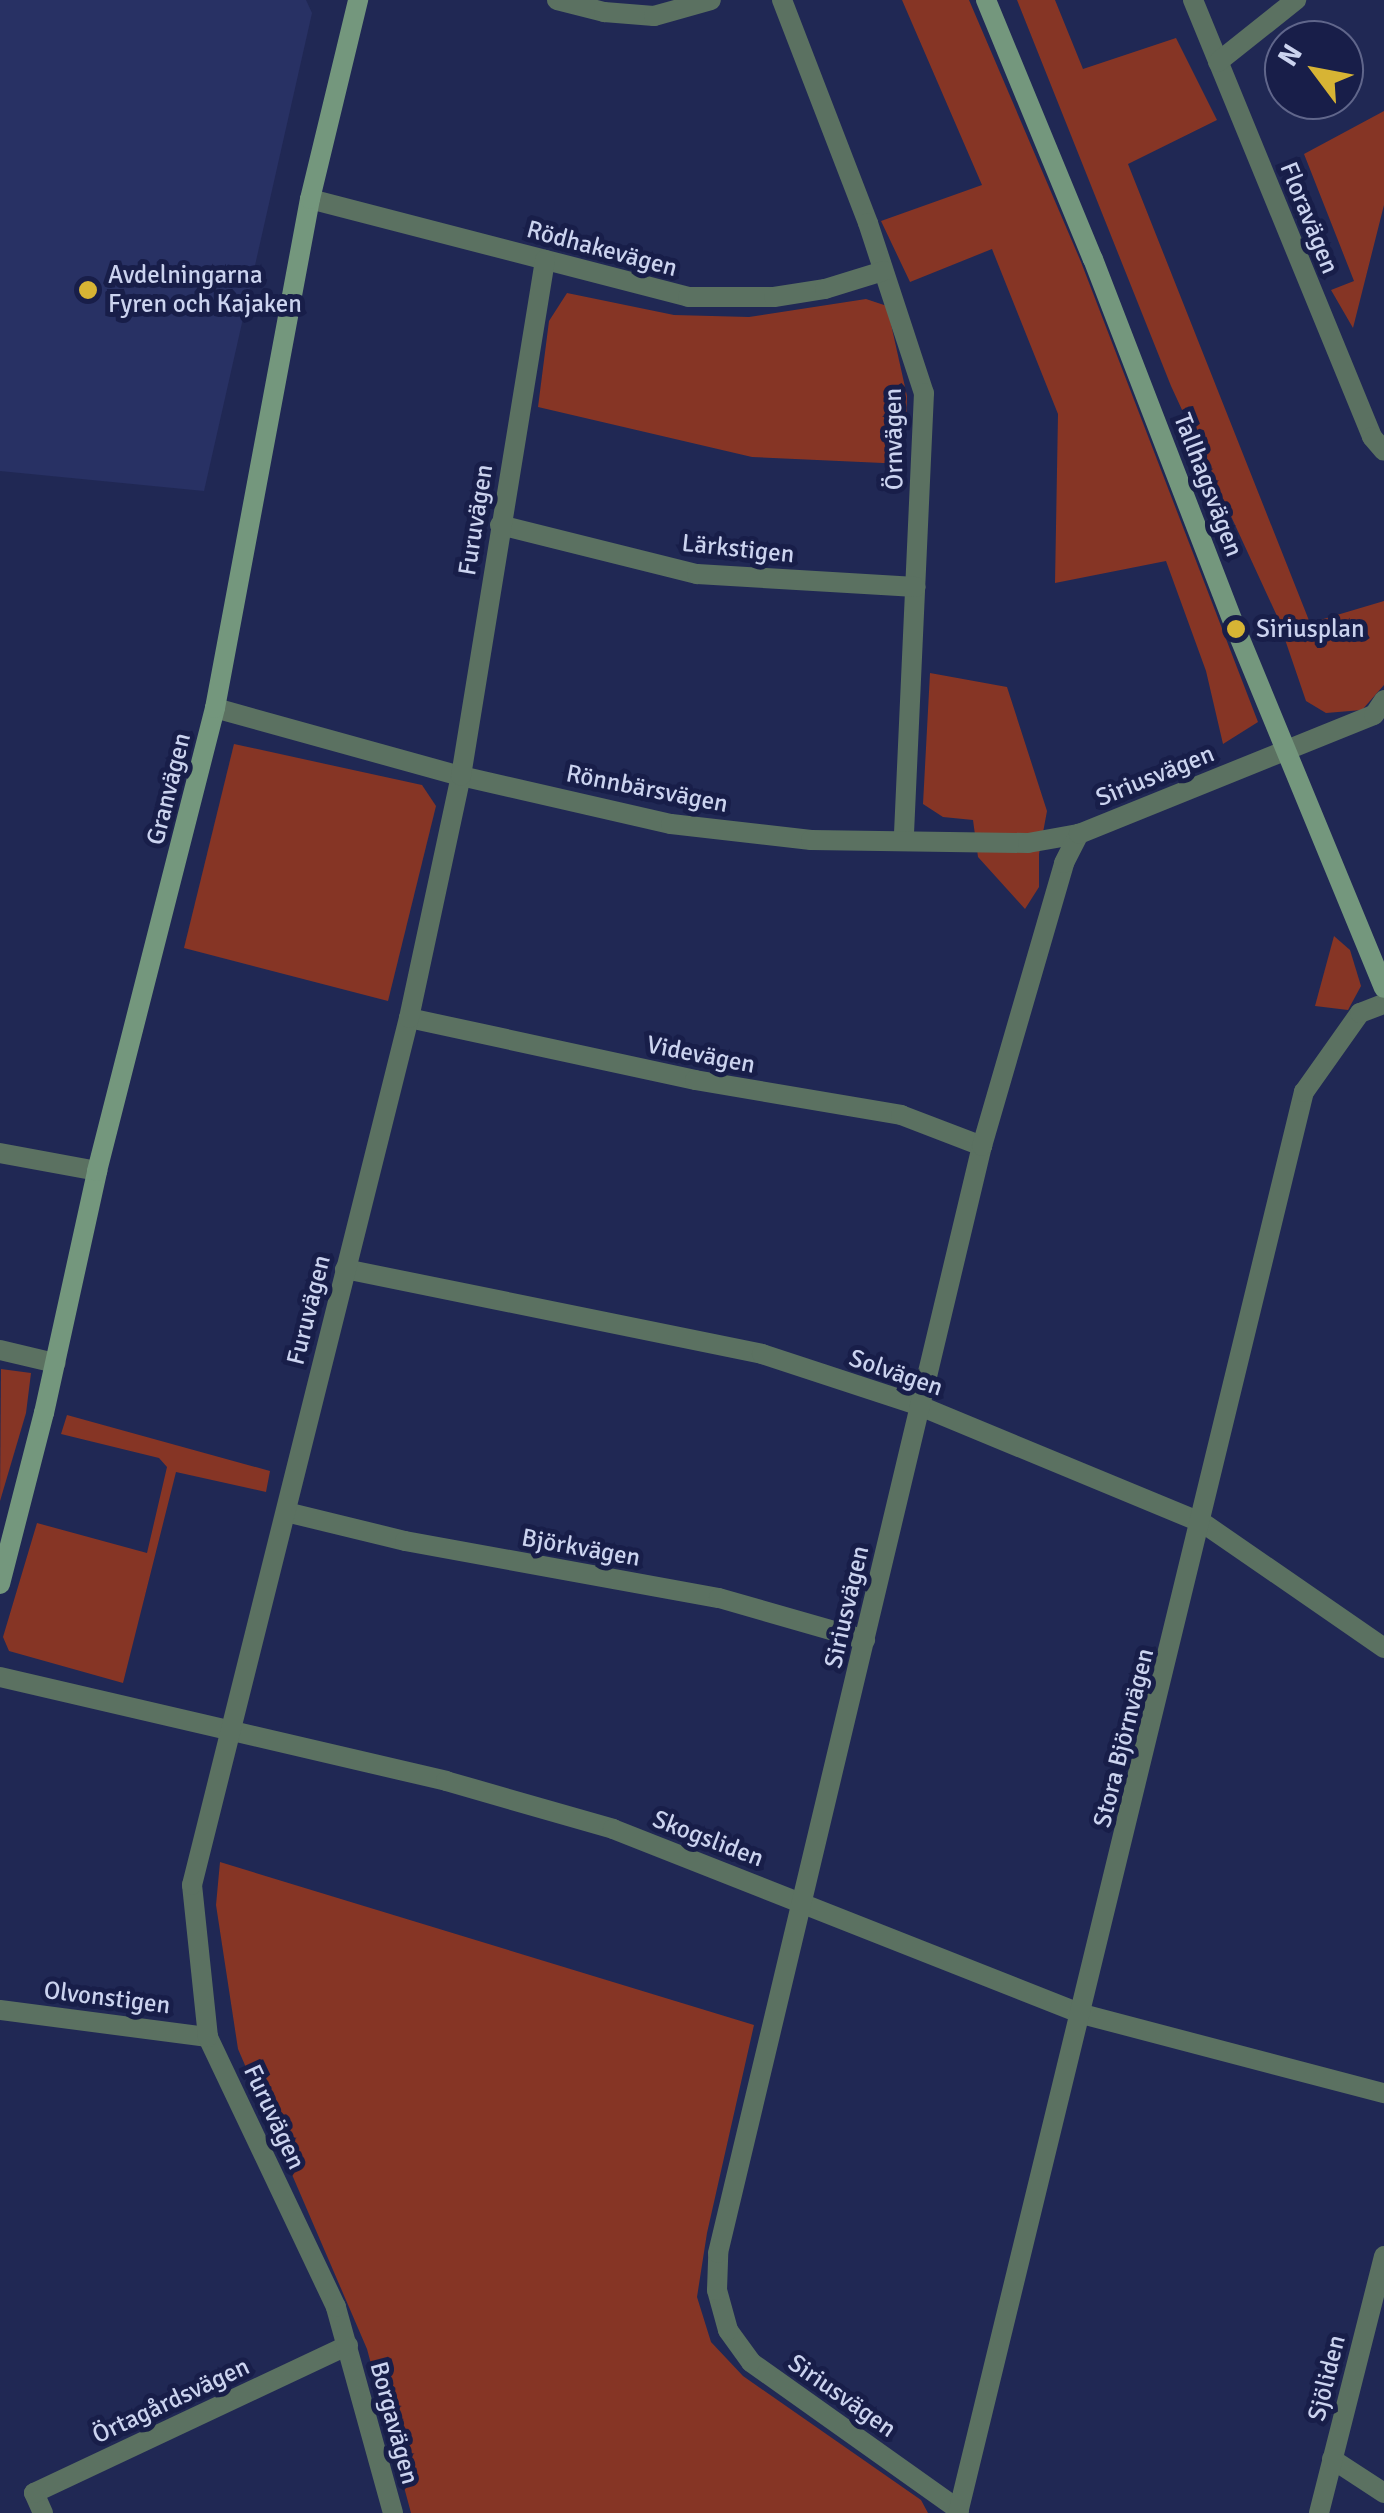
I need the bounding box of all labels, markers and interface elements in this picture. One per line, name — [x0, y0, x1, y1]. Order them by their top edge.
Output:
north arrow — [1264, 20, 1364, 120]
text: N — [1271, 38, 1310, 72]
street label: Floravägen — [1273, 158, 1345, 278]
street label: Rödhakevägen — [523, 214, 681, 284]
place label: Avdelningarna Fyren och Kajaken — [108, 261, 302, 320]
marker: Avdelningarna Fyren och Kajaken — [77, 279, 99, 301]
street label: Örnvägen — [878, 388, 910, 490]
street label: Tallhagsvägen — [1167, 409, 1249, 561]
street label: Furuvägen — [452, 462, 500, 578]
street label: Lärkstigen — [680, 528, 796, 570]
place label: Siriusplan — [1256, 614, 1365, 644]
marker: Siriusplan — [1225, 618, 1247, 640]
street label: Granvägen — [141, 730, 197, 848]
street label: Siriusvägen — [1091, 739, 1219, 813]
street label: Rönnbärsvägen — [564, 759, 730, 819]
street label: Videvägen — [644, 1030, 758, 1080]
street label: Furuvägen — [281, 1252, 337, 1368]
street label: Solvägen — [845, 1343, 947, 1403]
street label: Björkvägen — [519, 1523, 643, 1573]
street label: Siriusvägen — [818, 1543, 876, 1671]
street label: Stora Björnvägen — [1087, 1645, 1161, 1831]
street label: Skogsliden — [648, 1804, 768, 1874]
street label: Olvonstigen — [42, 1975, 172, 2021]
street label: Furuvägen — [237, 2060, 311, 2174]
street label: Sjöliden — [1302, 2332, 1352, 2424]
street label: Siriusvägen — [782, 2348, 902, 2444]
street label: Örtagårdsvägen — [88, 2352, 254, 2450]
street label: Borgavägen — [363, 2358, 425, 2488]

